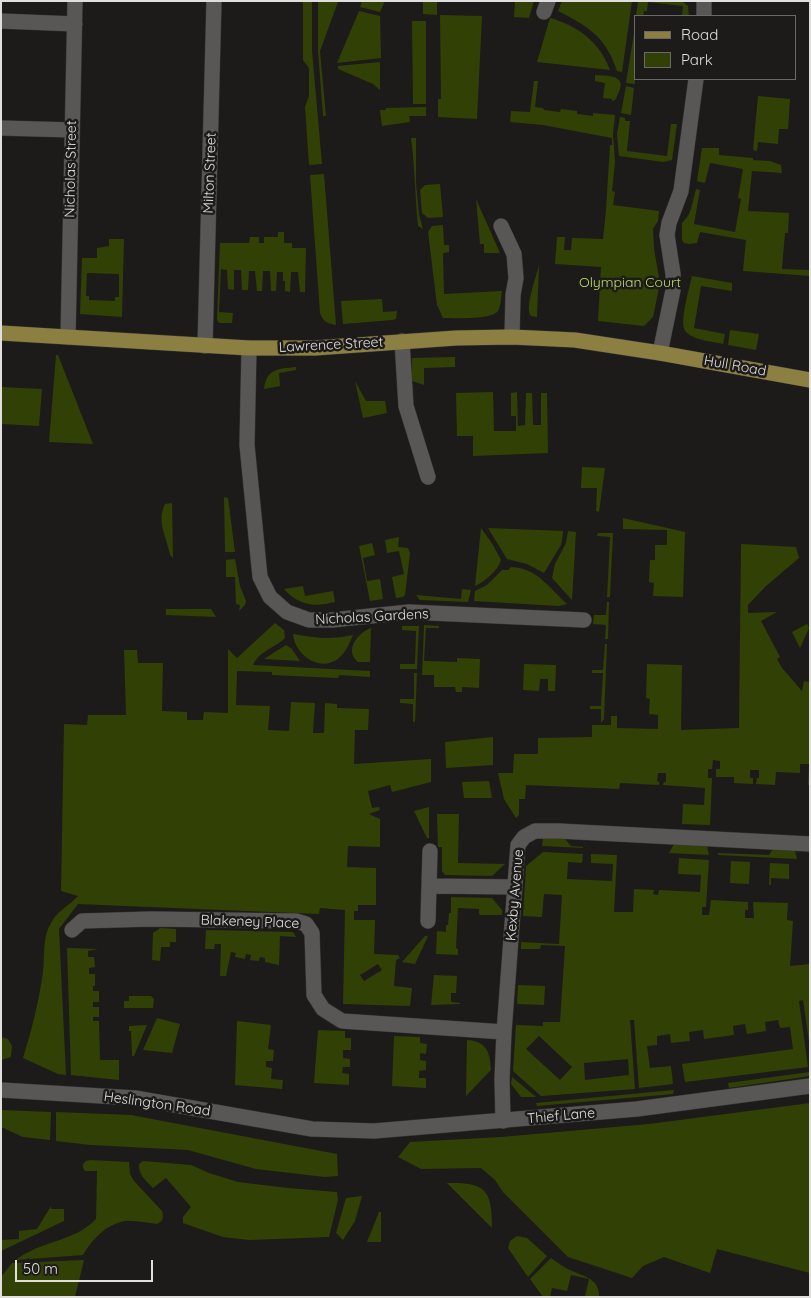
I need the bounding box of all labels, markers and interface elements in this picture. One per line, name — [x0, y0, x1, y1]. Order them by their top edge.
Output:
legend — [634, 15, 796, 80]
text: Road — [681, 25, 718, 44]
text: Park — [681, 50, 713, 69]
street label: Nicholas Street — [62, 120, 80, 218]
street label: Milton Street — [200, 132, 220, 214]
park label: Olympian Court — [579, 275, 681, 291]
street label: Lawrence Street — [278, 334, 384, 356]
street label: Hull Road — [702, 352, 768, 380]
street label: Nicholas Gardens — [315, 606, 429, 628]
street label: Kexby Avenue — [503, 849, 527, 941]
street label: Blakeney Place — [200, 912, 300, 932]
street label: Heslington Road — [103, 1088, 211, 1120]
street label: Thief Lane — [526, 1105, 596, 1127]
scale bar — [18, 1250, 155, 1282]
text: 50 m — [23, 1259, 58, 1278]

